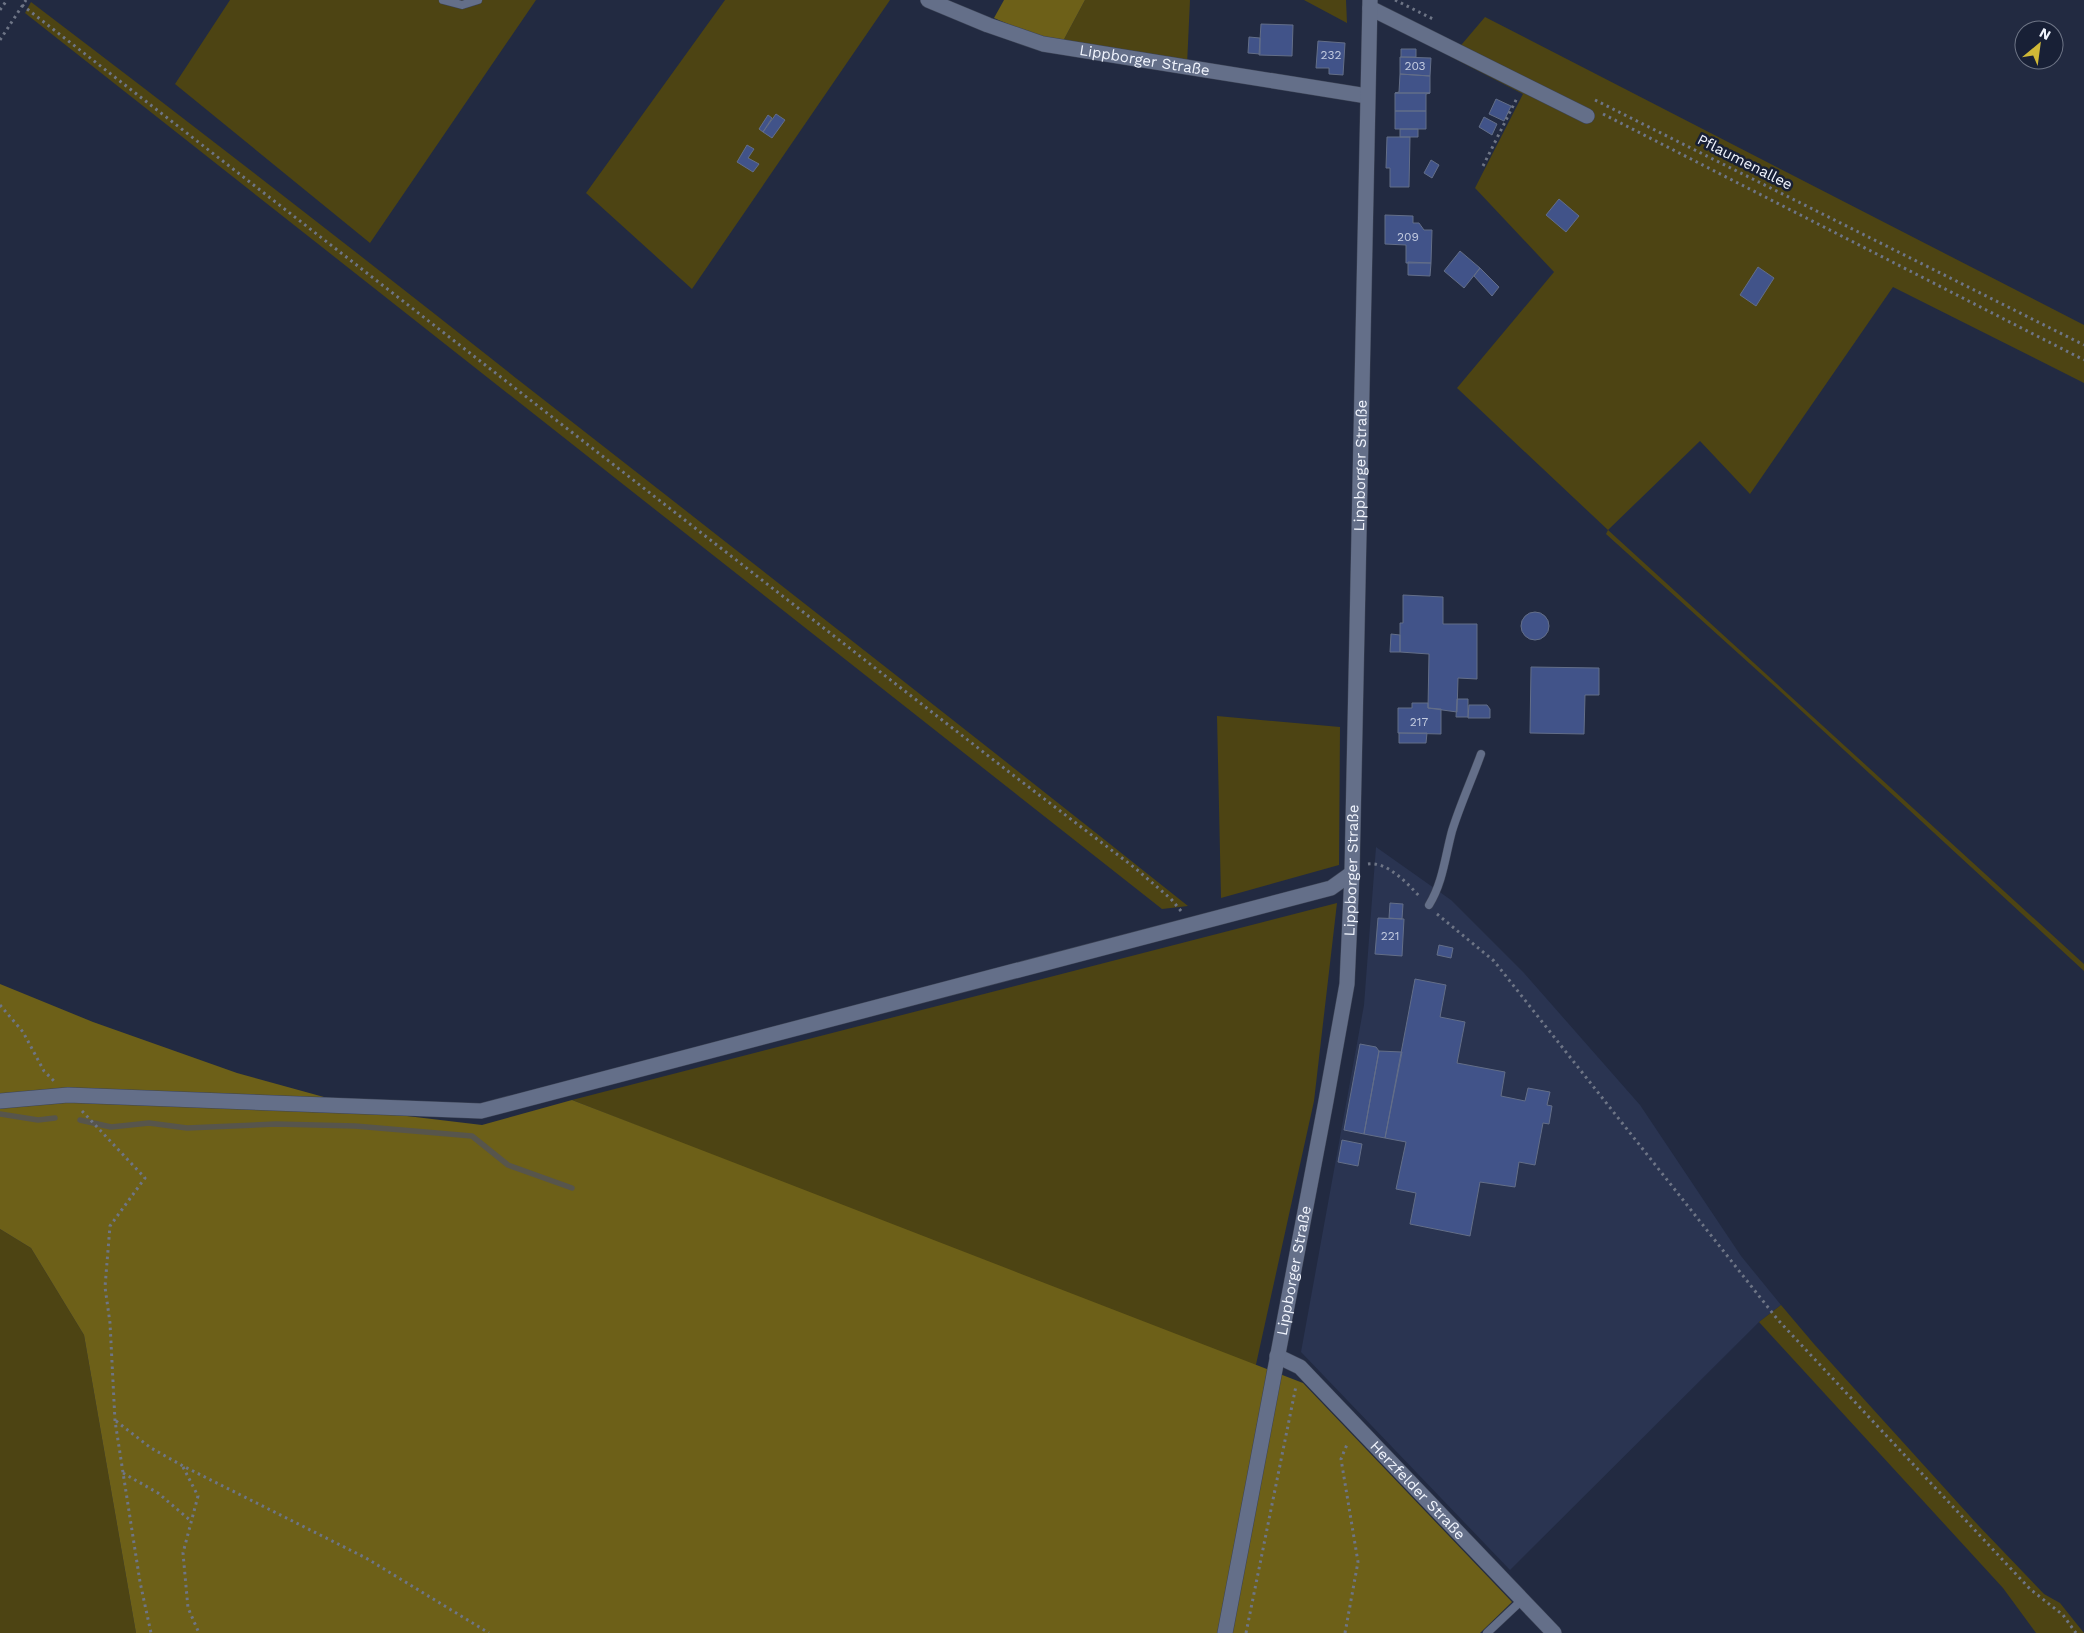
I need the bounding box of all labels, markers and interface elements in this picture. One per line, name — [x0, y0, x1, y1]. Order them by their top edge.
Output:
north arrow — [2014, 20, 2064, 70]
text: N — [2037, 24, 2054, 43]
street label: Lippborger Straße — [1078, 41, 1211, 80]
house number: 232 — [1321, 48, 1342, 62]
house number: 203 — [1404, 59, 1426, 73]
street label: Pflaumenallee — [1694, 130, 1796, 194]
house number: 209 — [1397, 230, 1419, 244]
street label: Lippborger Straße — [1350, 400, 1371, 532]
house number: 217 — [1410, 715, 1428, 729]
street label: Lippborger Straße — [1340, 804, 1362, 937]
house number: 221 — [1381, 929, 1399, 943]
street label: Lippborger Straße — [1273, 1204, 1315, 1337]
street label: Herzfelder Straße — [1366, 1437, 1469, 1543]

